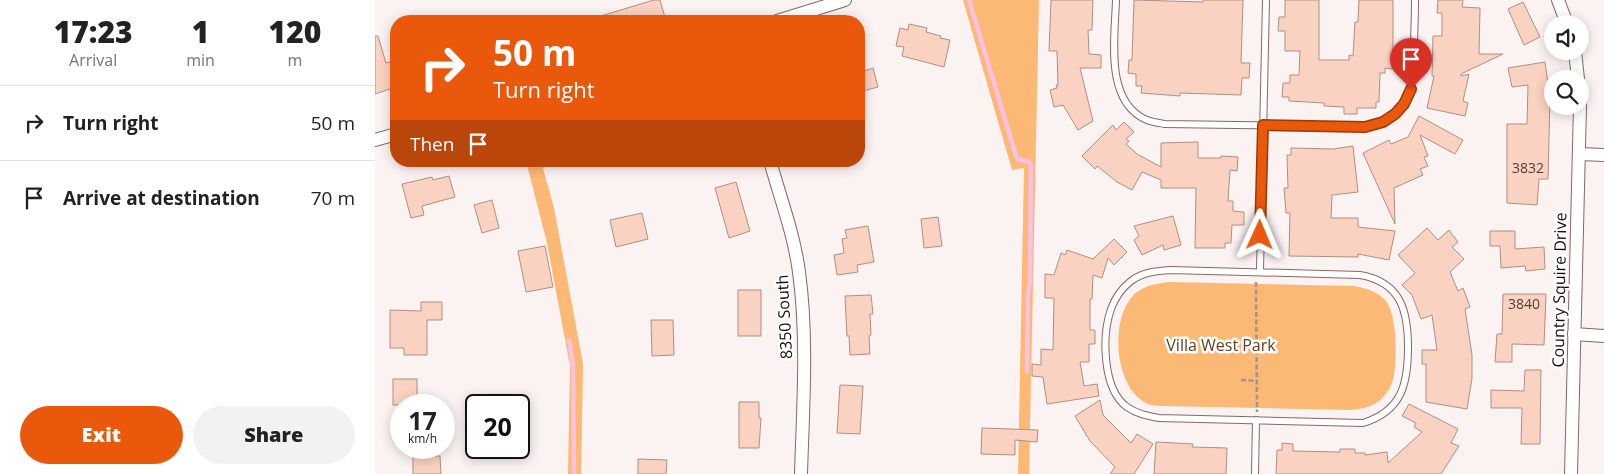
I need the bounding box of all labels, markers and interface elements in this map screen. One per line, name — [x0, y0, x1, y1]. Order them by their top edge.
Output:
text: 17:23 — [54, 11, 133, 52]
text: 1 — [192, 11, 209, 52]
text: 120 — [269, 11, 321, 52]
map controls — [1544, 15, 1589, 115]
button: sound — [1544, 15, 1589, 60]
text: 50 m — [493, 29, 576, 76]
icon: right — [410, 35, 475, 100]
pin — [1390, 38, 1432, 89]
icon: arrive — [1397, 45, 1425, 73]
text: Arrival — [69, 49, 117, 71]
text: min — [186, 49, 215, 71]
text: m — [288, 49, 302, 71]
button: search — [1544, 70, 1589, 115]
text: Turn right — [493, 74, 595, 104]
icon: right — [20, 109, 48, 137]
text: Turn right — [63, 110, 158, 136]
text: 50 m — [311, 110, 355, 136]
icon: arrive — [464, 130, 492, 158]
text: Then — [410, 131, 454, 157]
house number: 3832 — [1512, 158, 1544, 177]
icon: arrive — [20, 184, 48, 212]
text: Arrive at destination — [63, 185, 260, 211]
text: 70 m — [311, 185, 355, 211]
position arrow — [1233, 208, 1285, 260]
street label: Country Squire Drive — [1547, 212, 1571, 368]
street label: 8350 South — [771, 274, 797, 360]
house number: 3840 — [1508, 294, 1540, 313]
park label: Villa West Park — [1166, 334, 1276, 356]
speed limit sign: 20 — [465, 394, 530, 459]
text: 17 — [408, 403, 437, 437]
button: Exit — [20, 406, 183, 464]
button: Share — [193, 406, 355, 464]
text: km/h — [408, 430, 437, 447]

